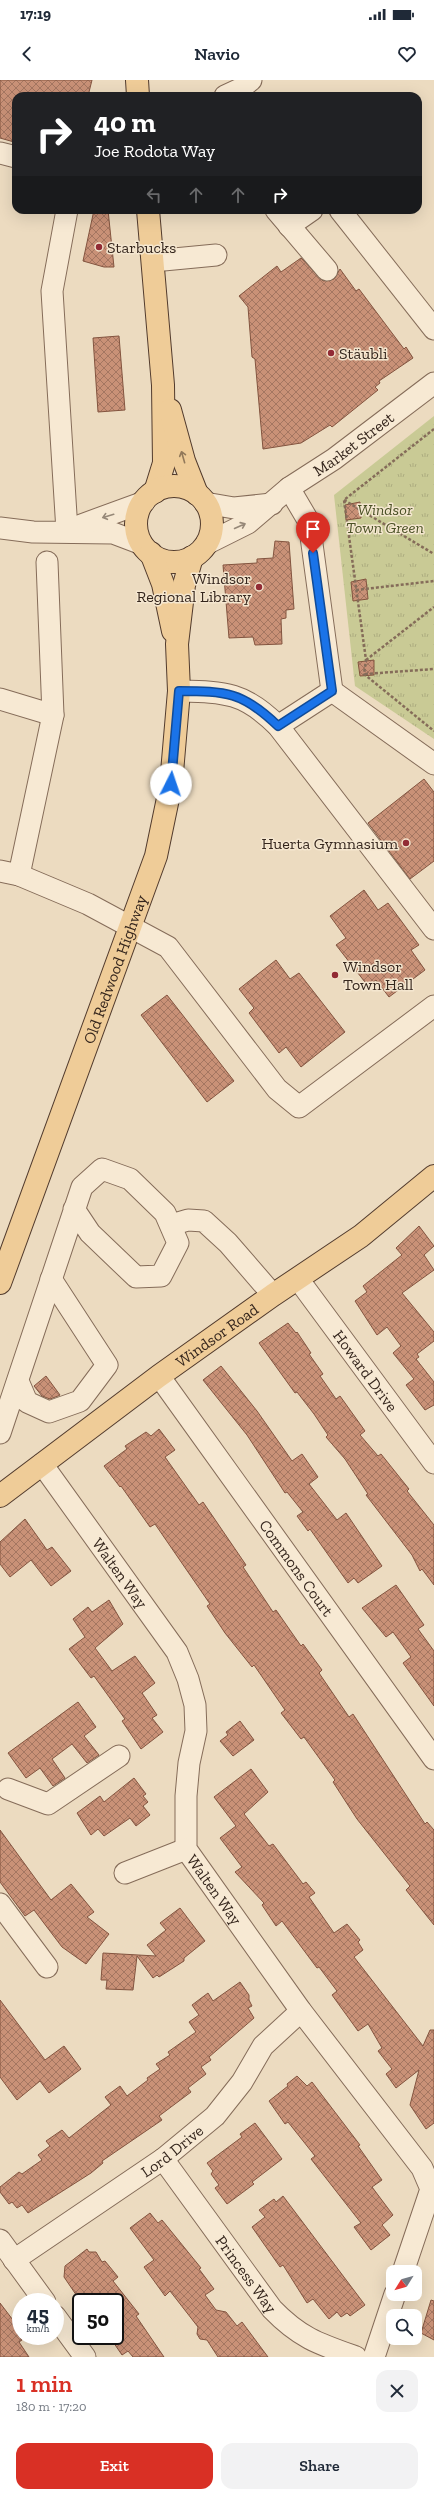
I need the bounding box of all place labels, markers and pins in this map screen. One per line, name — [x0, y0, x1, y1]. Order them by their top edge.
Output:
place label: Starbucks — [107, 238, 176, 257]
marker: Starbucks — [94, 242, 104, 252]
place label: Stäubli — [339, 344, 388, 363]
marker: Stäubli — [326, 348, 336, 358]
pin — [296, 512, 330, 553]
place label: Windsor Regional Library — [136, 569, 252, 606]
marker: Windsor Regional Library — [254, 582, 264, 592]
place label: Huerta Gymnasium — [262, 834, 398, 853]
marker: Huerta Gymnasium — [401, 838, 411, 848]
place label: Windsor Town Hall — [343, 957, 413, 994]
marker: Windsor Town Hall — [330, 970, 340, 980]

